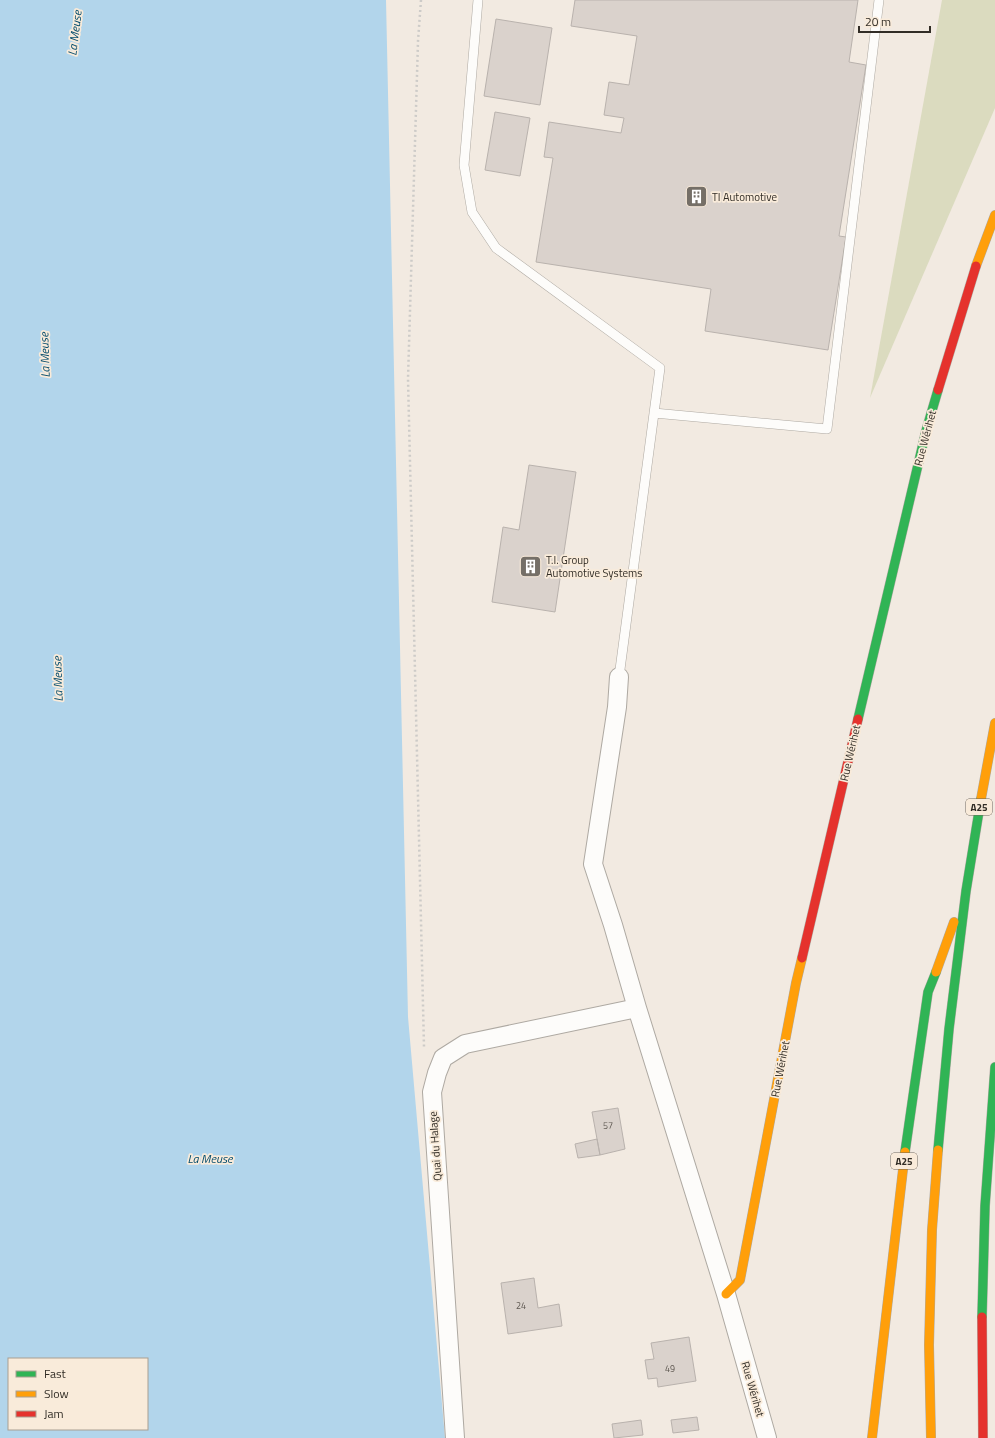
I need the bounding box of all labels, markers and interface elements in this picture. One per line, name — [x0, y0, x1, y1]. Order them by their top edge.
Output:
water label: La Meuse — [62, 8, 87, 57]
scale bar — [859, 8, 930, 34]
text: 20 m — [865, 12, 891, 31]
building icon: TI Automotive — [683, 184, 709, 210]
place label: TI Automotive — [712, 189, 777, 205]
water label: La Meuse — [34, 331, 55, 378]
street label: Rue Wérihet — [910, 408, 940, 468]
place label: T.I. Group Automotive Systems — [546, 552, 642, 581]
building icon: T.I. Group Automotive Systems — [517, 553, 543, 579]
water label: La Meuse — [47, 655, 68, 702]
street label: Rue Wérihet — [836, 723, 864, 783]
road number: A25 — [966, 799, 992, 815]
street label: Rue Wérihet — [767, 1039, 793, 1099]
street label: Quai du Halage — [425, 1110, 445, 1181]
house number: 57 — [603, 1119, 613, 1132]
water label: La Meuse — [187, 1149, 234, 1168]
road number: A25 — [891, 1153, 917, 1169]
house number: 24 — [516, 1299, 526, 1312]
legend — [8, 1358, 148, 1430]
street label: Rue Wérihet — [737, 1359, 769, 1419]
house number: 49 — [665, 1362, 675, 1375]
text: Fast — [44, 1364, 67, 1383]
text: Slow — [44, 1384, 69, 1403]
text: Jam — [44, 1404, 64, 1423]

